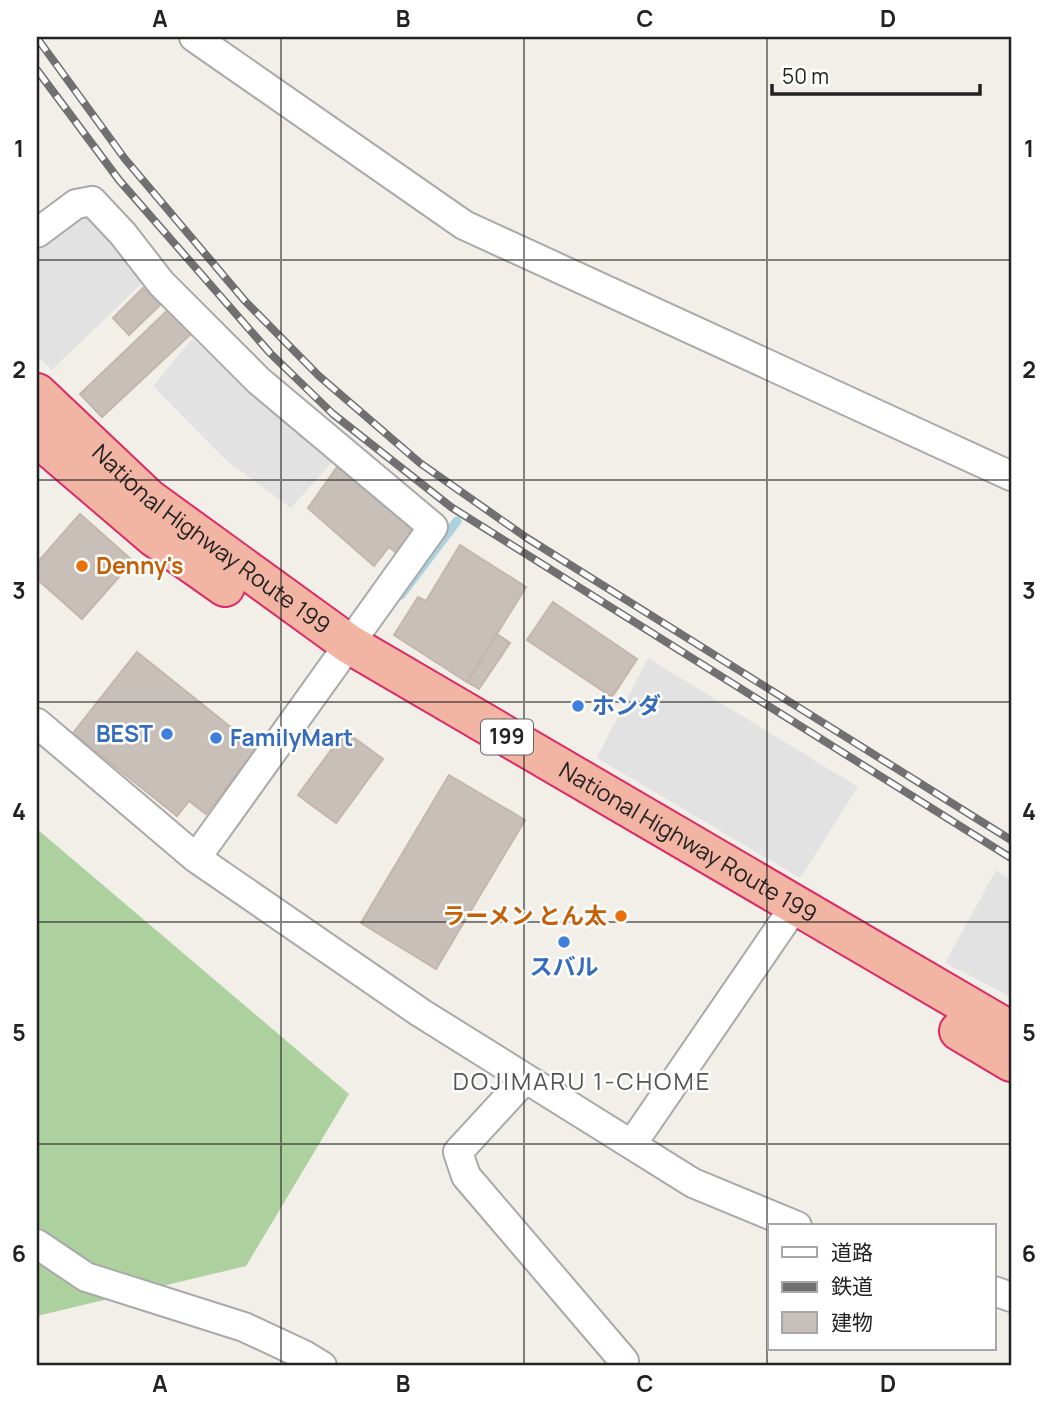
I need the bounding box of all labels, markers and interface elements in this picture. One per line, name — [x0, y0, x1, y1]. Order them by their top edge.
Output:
text: A — [152, 2, 168, 34]
text: B — [396, 2, 410, 34]
text: C — [637, 2, 654, 34]
text: D — [880, 2, 896, 34]
scale bar — [772, 52, 980, 96]
text: 50 m — [782, 62, 829, 90]
text: 1 — [14, 132, 24, 164]
text: 1 — [1024, 132, 1034, 164]
text: 2 — [12, 353, 26, 385]
text: 2 — [1022, 353, 1036, 385]
street label: National Highway Route 199 — [86, 436, 338, 641]
place label: Denny's — [96, 549, 183, 581]
marker: Denny's — [74, 558, 90, 574]
text: 3 — [12, 574, 26, 606]
text: 3 — [1022, 574, 1036, 606]
place label: ホンダ — [592, 689, 661, 721]
marker: ホンダ — [570, 698, 586, 714]
place label: BEST — [96, 717, 153, 749]
road number: 199 — [481, 720, 533, 754]
place label: FamilyMart — [230, 721, 353, 753]
marker: BEST — [159, 726, 175, 742]
marker: FamilyMart — [208, 730, 224, 746]
street label: National Highway Route 199 — [554, 753, 823, 929]
text: 4 — [12, 795, 26, 827]
text: 4 — [1022, 795, 1036, 827]
place label: ラーメン とん太 — [442, 899, 607, 931]
marker: ラーメン とん太 — [613, 908, 629, 924]
marker: スバル — [556, 934, 572, 950]
place label: スバル — [530, 950, 599, 982]
text: 5 — [12, 1016, 26, 1048]
text: 5 — [1022, 1016, 1036, 1048]
district label: DOJIMARU 1-CHOME — [453, 1064, 711, 1097]
legend — [768, 1224, 996, 1350]
text: 6 — [12, 1237, 26, 1269]
text: 6 — [1022, 1237, 1036, 1269]
text: 道路 — [831, 1238, 873, 1266]
text: 鉄道 — [831, 1272, 873, 1300]
text: 建物 — [831, 1308, 873, 1336]
text: A — [152, 1367, 168, 1399]
text: B — [396, 1367, 410, 1399]
text: C — [637, 1367, 654, 1399]
text: D — [880, 1367, 896, 1399]

